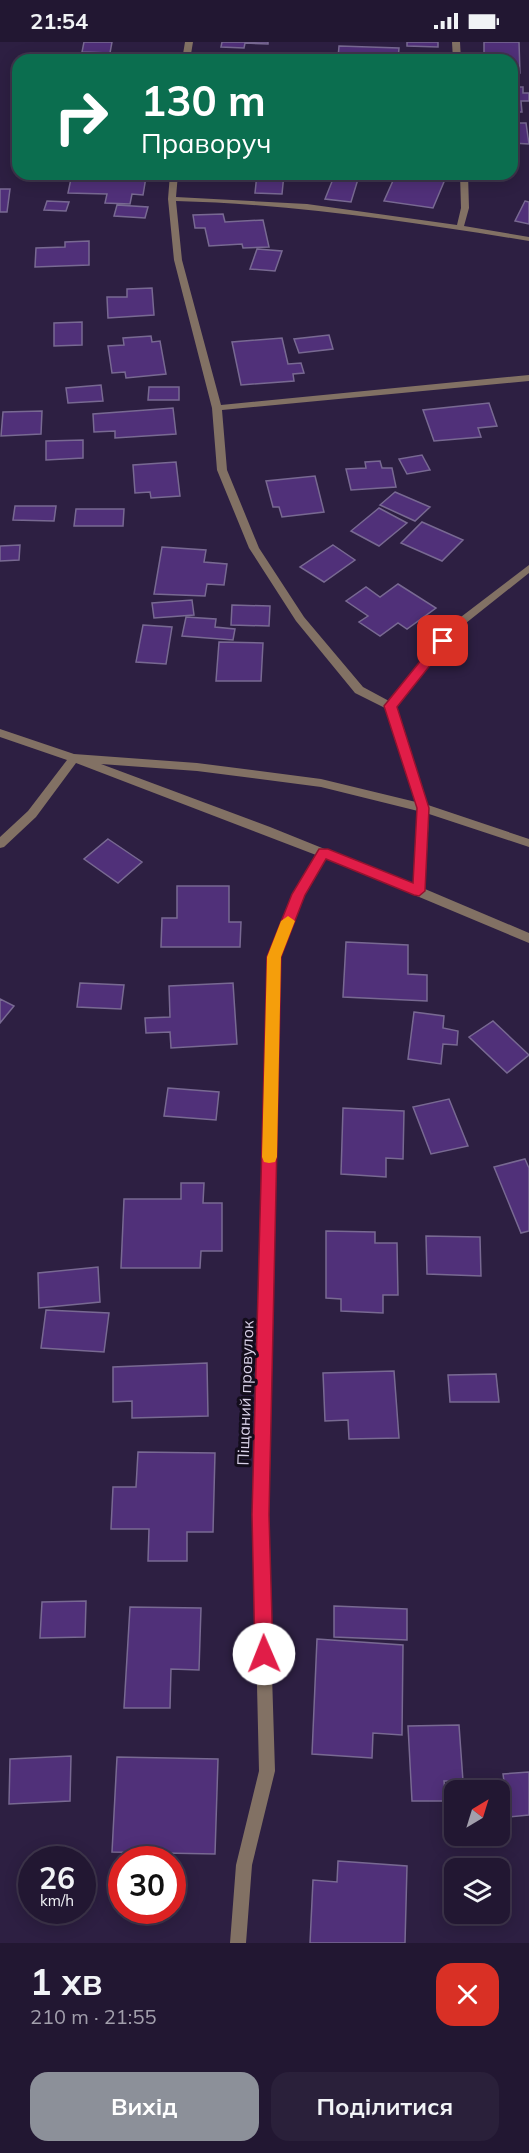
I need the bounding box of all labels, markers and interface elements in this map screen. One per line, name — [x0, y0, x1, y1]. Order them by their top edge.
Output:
text: 21:54 — [30, 7, 88, 35]
text: 130 m — [141, 74, 266, 127]
icon: right — [42, 78, 120, 156]
text: Праворуч — [141, 126, 271, 160]
pin — [417, 615, 468, 666]
icon: arrive — [426, 624, 459, 657]
street label: Піщаний провулок — [232, 1320, 258, 1466]
position arrow — [232, 1622, 296, 1686]
north arrow — [444, 1780, 510, 1846]
map controls — [444, 1780, 510, 1924]
speed limit sign: 30 — [108, 1846, 186, 1924]
button: layers — [444, 1858, 510, 1924]
text: 26 — [39, 1859, 75, 1897]
text: km/h — [40, 1891, 74, 1910]
text: 1 хв — [30, 1959, 103, 2004]
button: close — [436, 1963, 499, 2026]
text: 210 m · 21:55 — [30, 2004, 156, 2029]
button: Вихід — [30, 2072, 259, 2141]
button: Поділитися — [271, 2072, 499, 2141]

